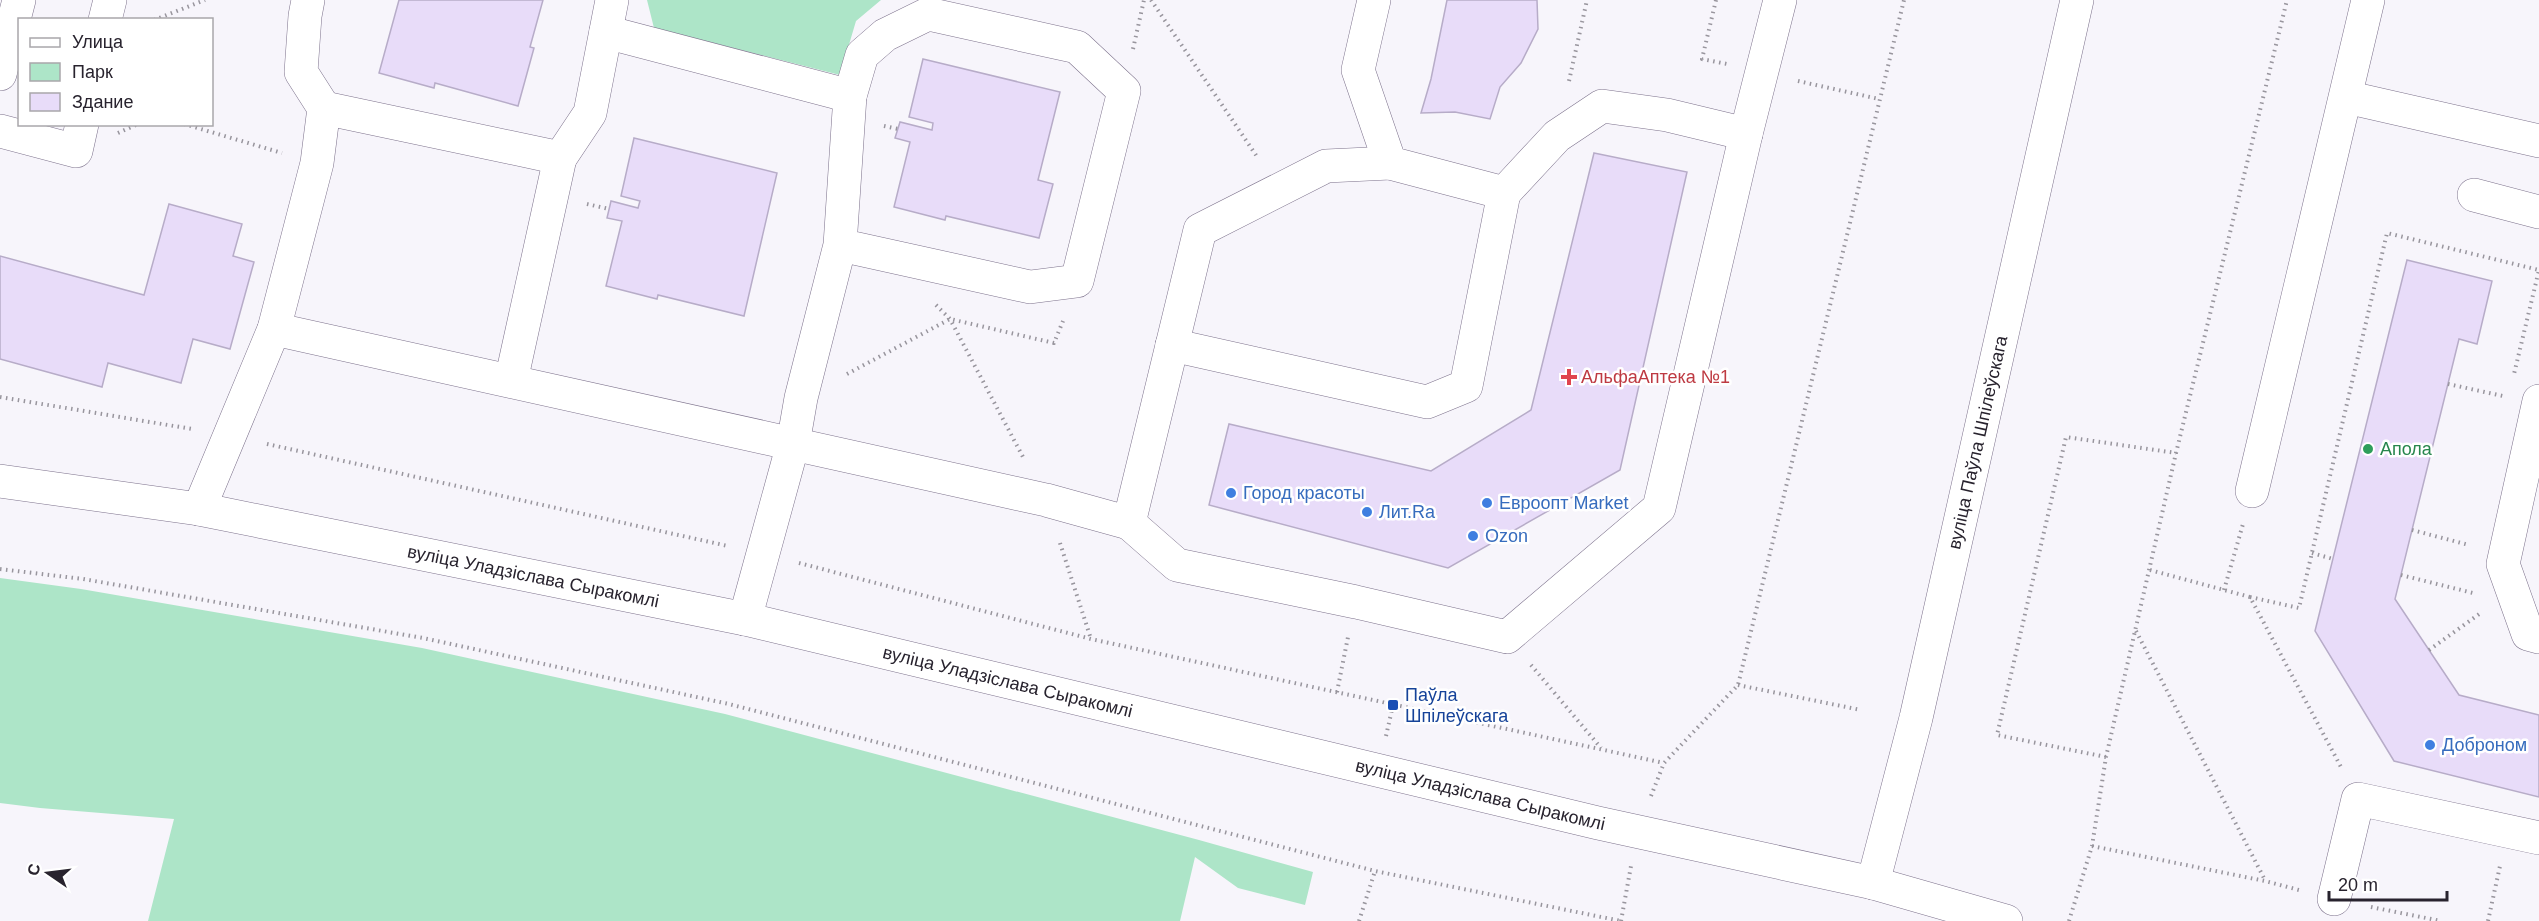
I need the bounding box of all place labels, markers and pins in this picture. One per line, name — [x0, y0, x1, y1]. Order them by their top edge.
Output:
place label: АльфаАптека №1 — [1581, 367, 1730, 387]
marker: АльфаАптека №1 — [1562, 370, 1576, 384]
place label: Апола — [2380, 439, 2433, 459]
marker: Апола — [2361, 442, 2375, 456]
place label: Город красоты — [1243, 483, 1365, 503]
marker: Город красоты — [1224, 486, 1238, 500]
place label: Евроопт Market — [1499, 493, 1629, 513]
marker: Евроопт Market — [1480, 496, 1494, 510]
place label: Лит.Ra — [1379, 502, 1436, 522]
marker: Лит.Ra — [1360, 505, 1374, 519]
place label: Ozon — [1485, 526, 1528, 546]
marker: Ozon — [1466, 529, 1480, 543]
place label: Паўла Шпілеўскага — [1405, 685, 1509, 726]
marker: Паўла Шпілеўскага — [1386, 698, 1400, 712]
place label: Доброном — [2442, 735, 2527, 755]
marker: Доброном — [2423, 738, 2437, 752]

